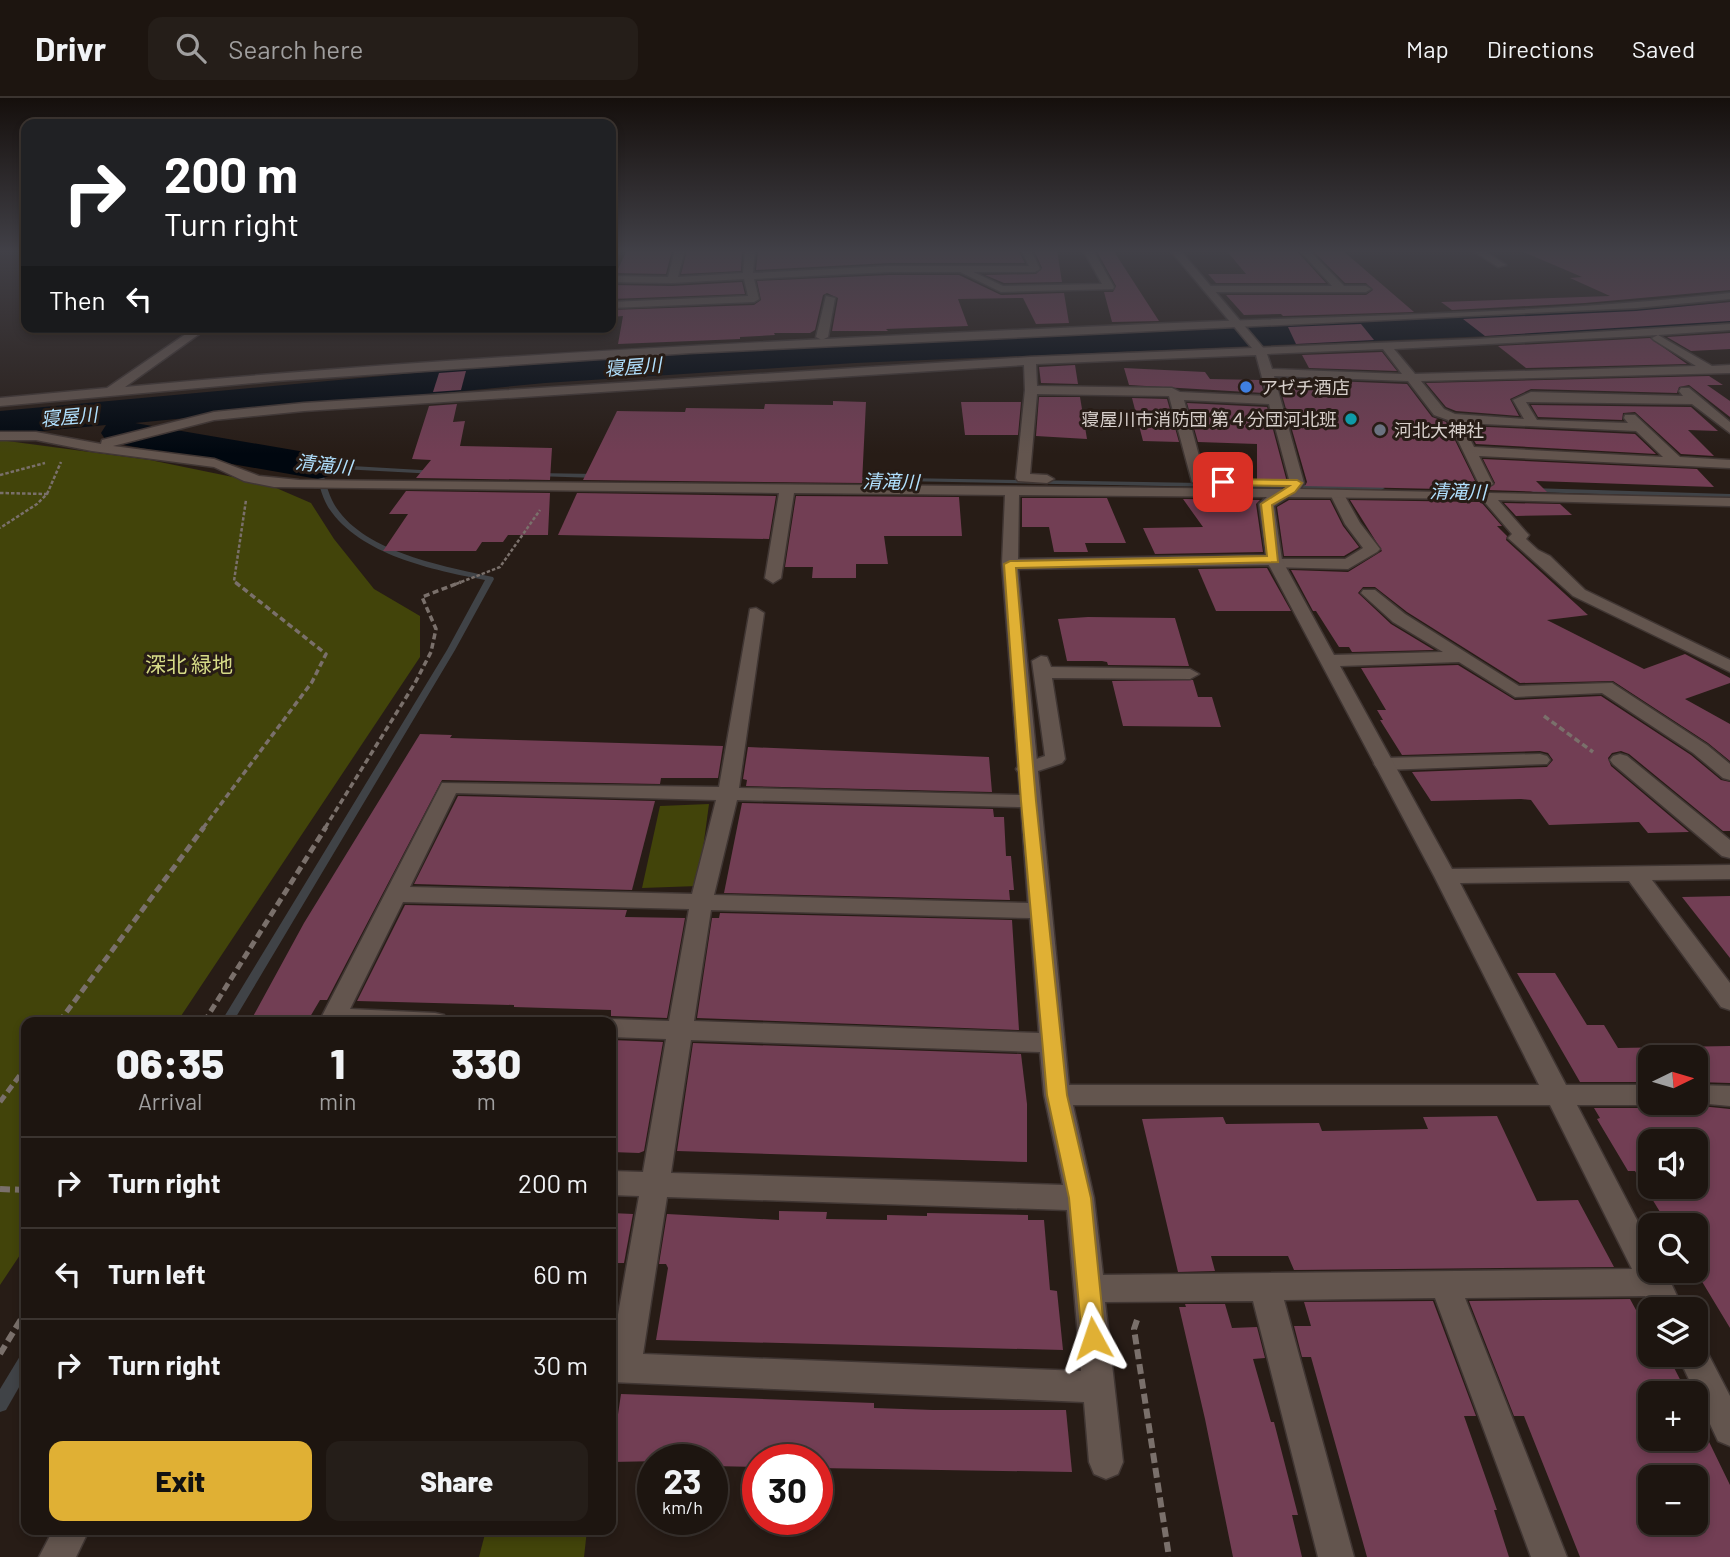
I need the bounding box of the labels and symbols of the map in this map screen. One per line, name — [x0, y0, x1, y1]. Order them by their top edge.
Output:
water label: 寝屋川 — [604, 352, 664, 379]
place label: アゼチ酒店 — [1260, 376, 1350, 398]
marker: アゼチ酒店 — [1238, 379, 1254, 395]
water label: 寝屋川 — [40, 402, 100, 430]
place label: 寝屋川市消防団 第４分団河北班 — [1081, 408, 1337, 430]
marker: 寝屋川市消防団 第４分団河北班 — [1343, 411, 1359, 427]
place label: 河北大神社 — [1394, 419, 1484, 441]
marker: 河北大神社 — [1372, 422, 1388, 438]
water label: 清滝川 — [294, 450, 356, 479]
pin — [1193, 452, 1253, 512]
water label: 清滝川 — [862, 469, 922, 493]
water label: 清滝川 — [1429, 479, 1489, 503]
park label: 深北 緑地 — [145, 651, 233, 676]
north arrow — [1638, 1045, 1708, 1115]
position arrow — [1056, 1301, 1130, 1375]
speed limit sign: 30 — [742, 1444, 833, 1535]

